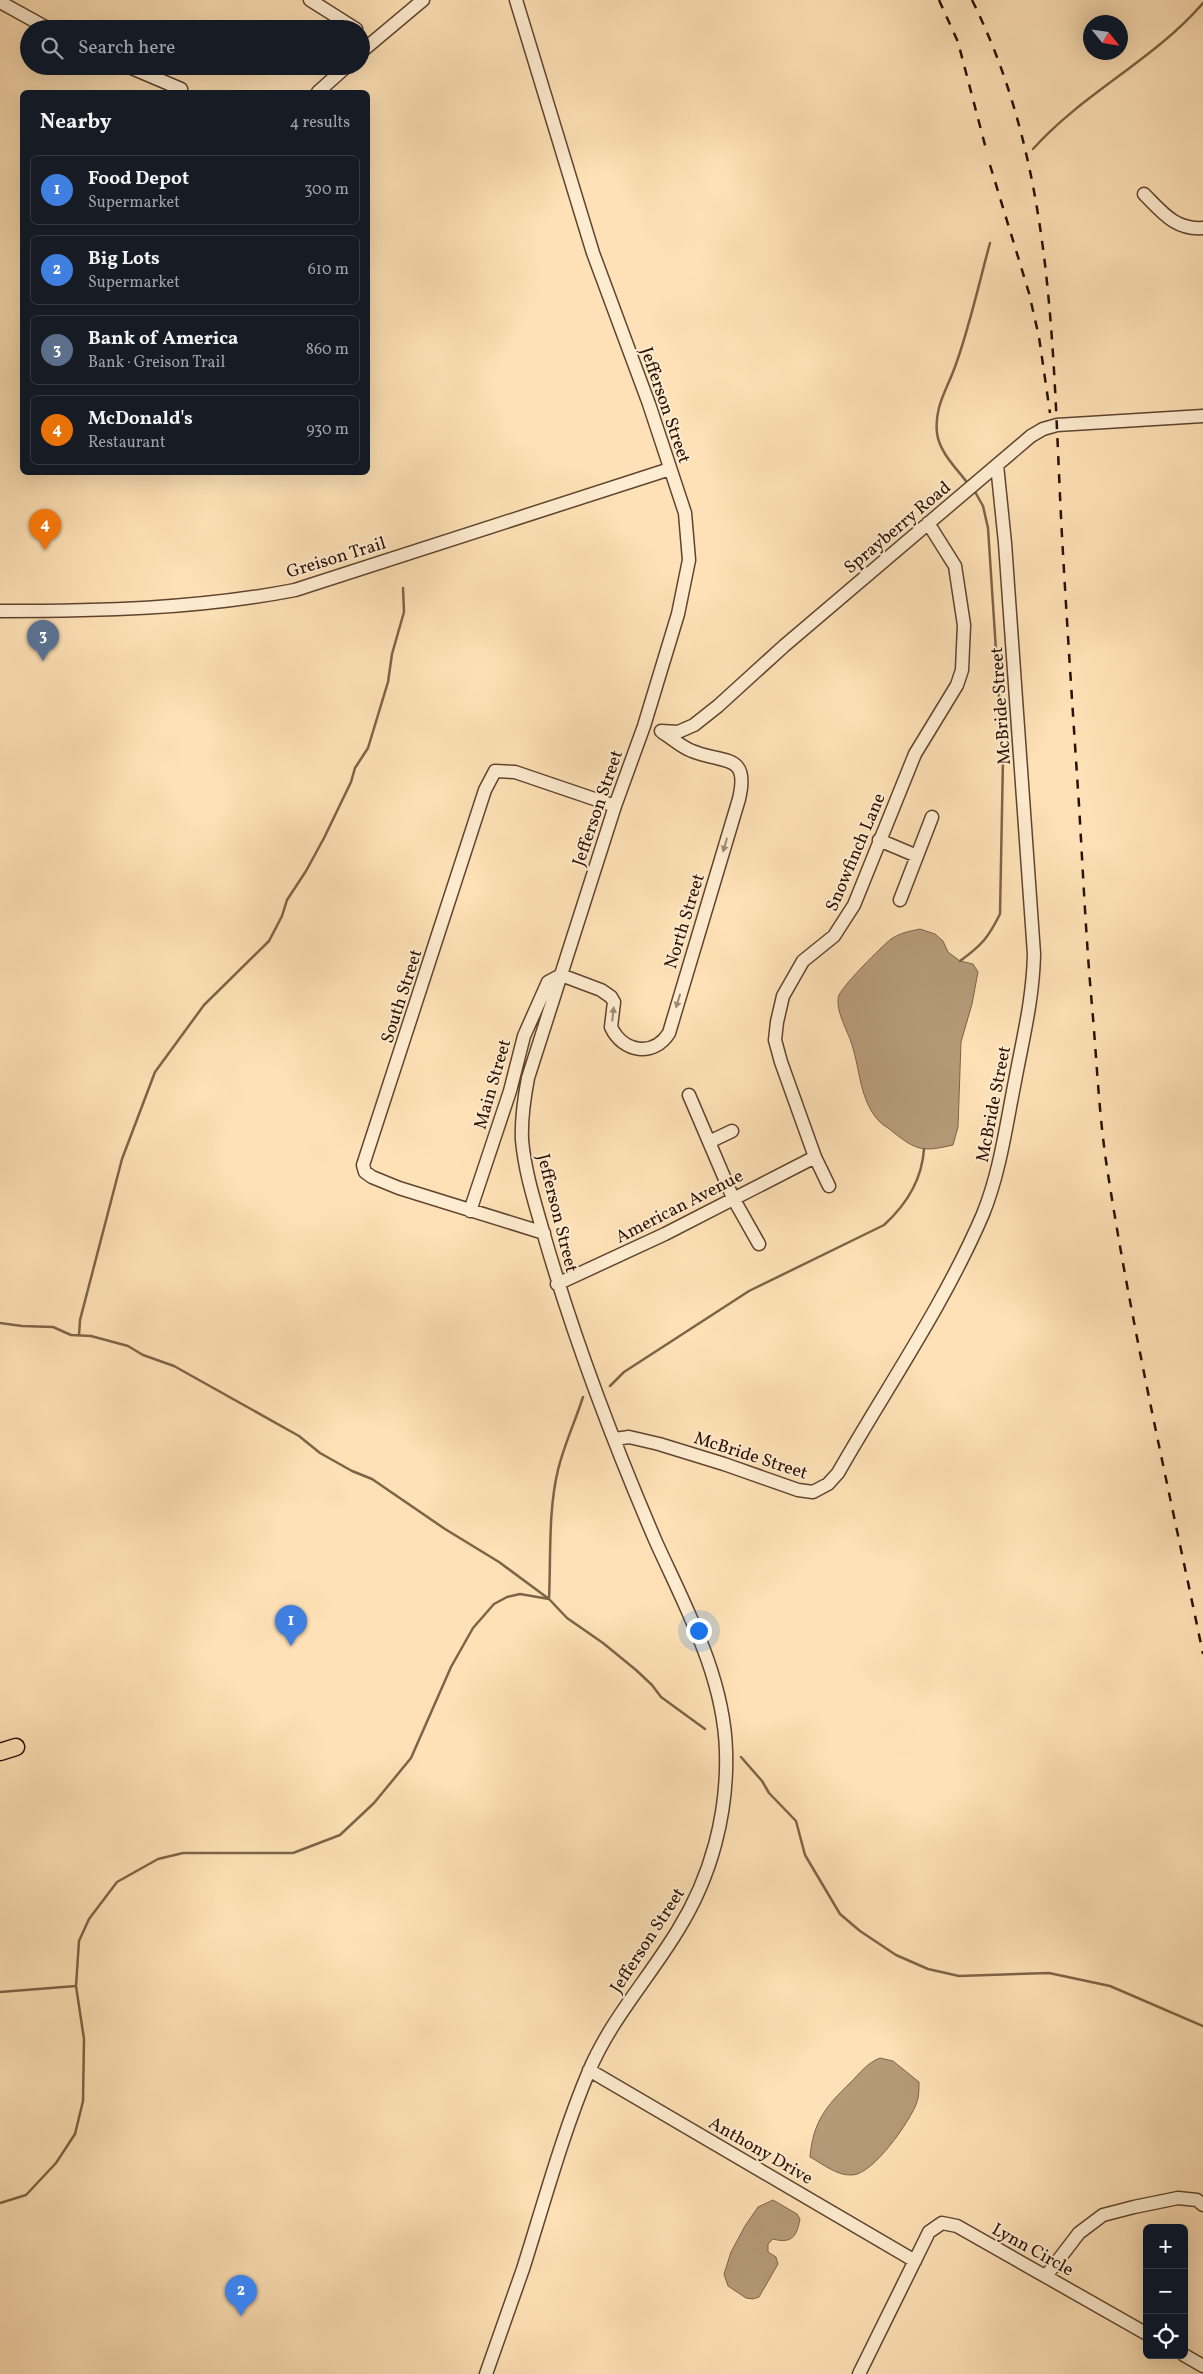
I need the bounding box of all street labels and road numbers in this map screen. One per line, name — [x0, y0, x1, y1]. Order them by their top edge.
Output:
street label: Jefferson Street — [633, 344, 696, 467]
street label: Sprayberry Road — [839, 476, 957, 580]
street label: Greison Trail — [284, 531, 389, 585]
street label: McBride Street — [985, 646, 1018, 766]
street label: Jefferson Street — [567, 747, 630, 870]
street label: Snowfinch Lane — [820, 790, 893, 916]
street label: North Street — [659, 871, 712, 972]
street label: South Street — [375, 946, 429, 1047]
street label: Main Street — [469, 1036, 518, 1132]
street label: McBride Street — [971, 1044, 1018, 1165]
street label: Jefferson Street — [530, 1151, 583, 1275]
street label: American Avenue — [611, 1164, 748, 1250]
street label: McBride Street — [691, 1426, 811, 1487]
street label: Jefferson Street — [605, 1883, 692, 1998]
street label: Anthony Drive — [703, 2111, 817, 2191]
street label: Lynn Circle — [987, 2218, 1078, 2283]

